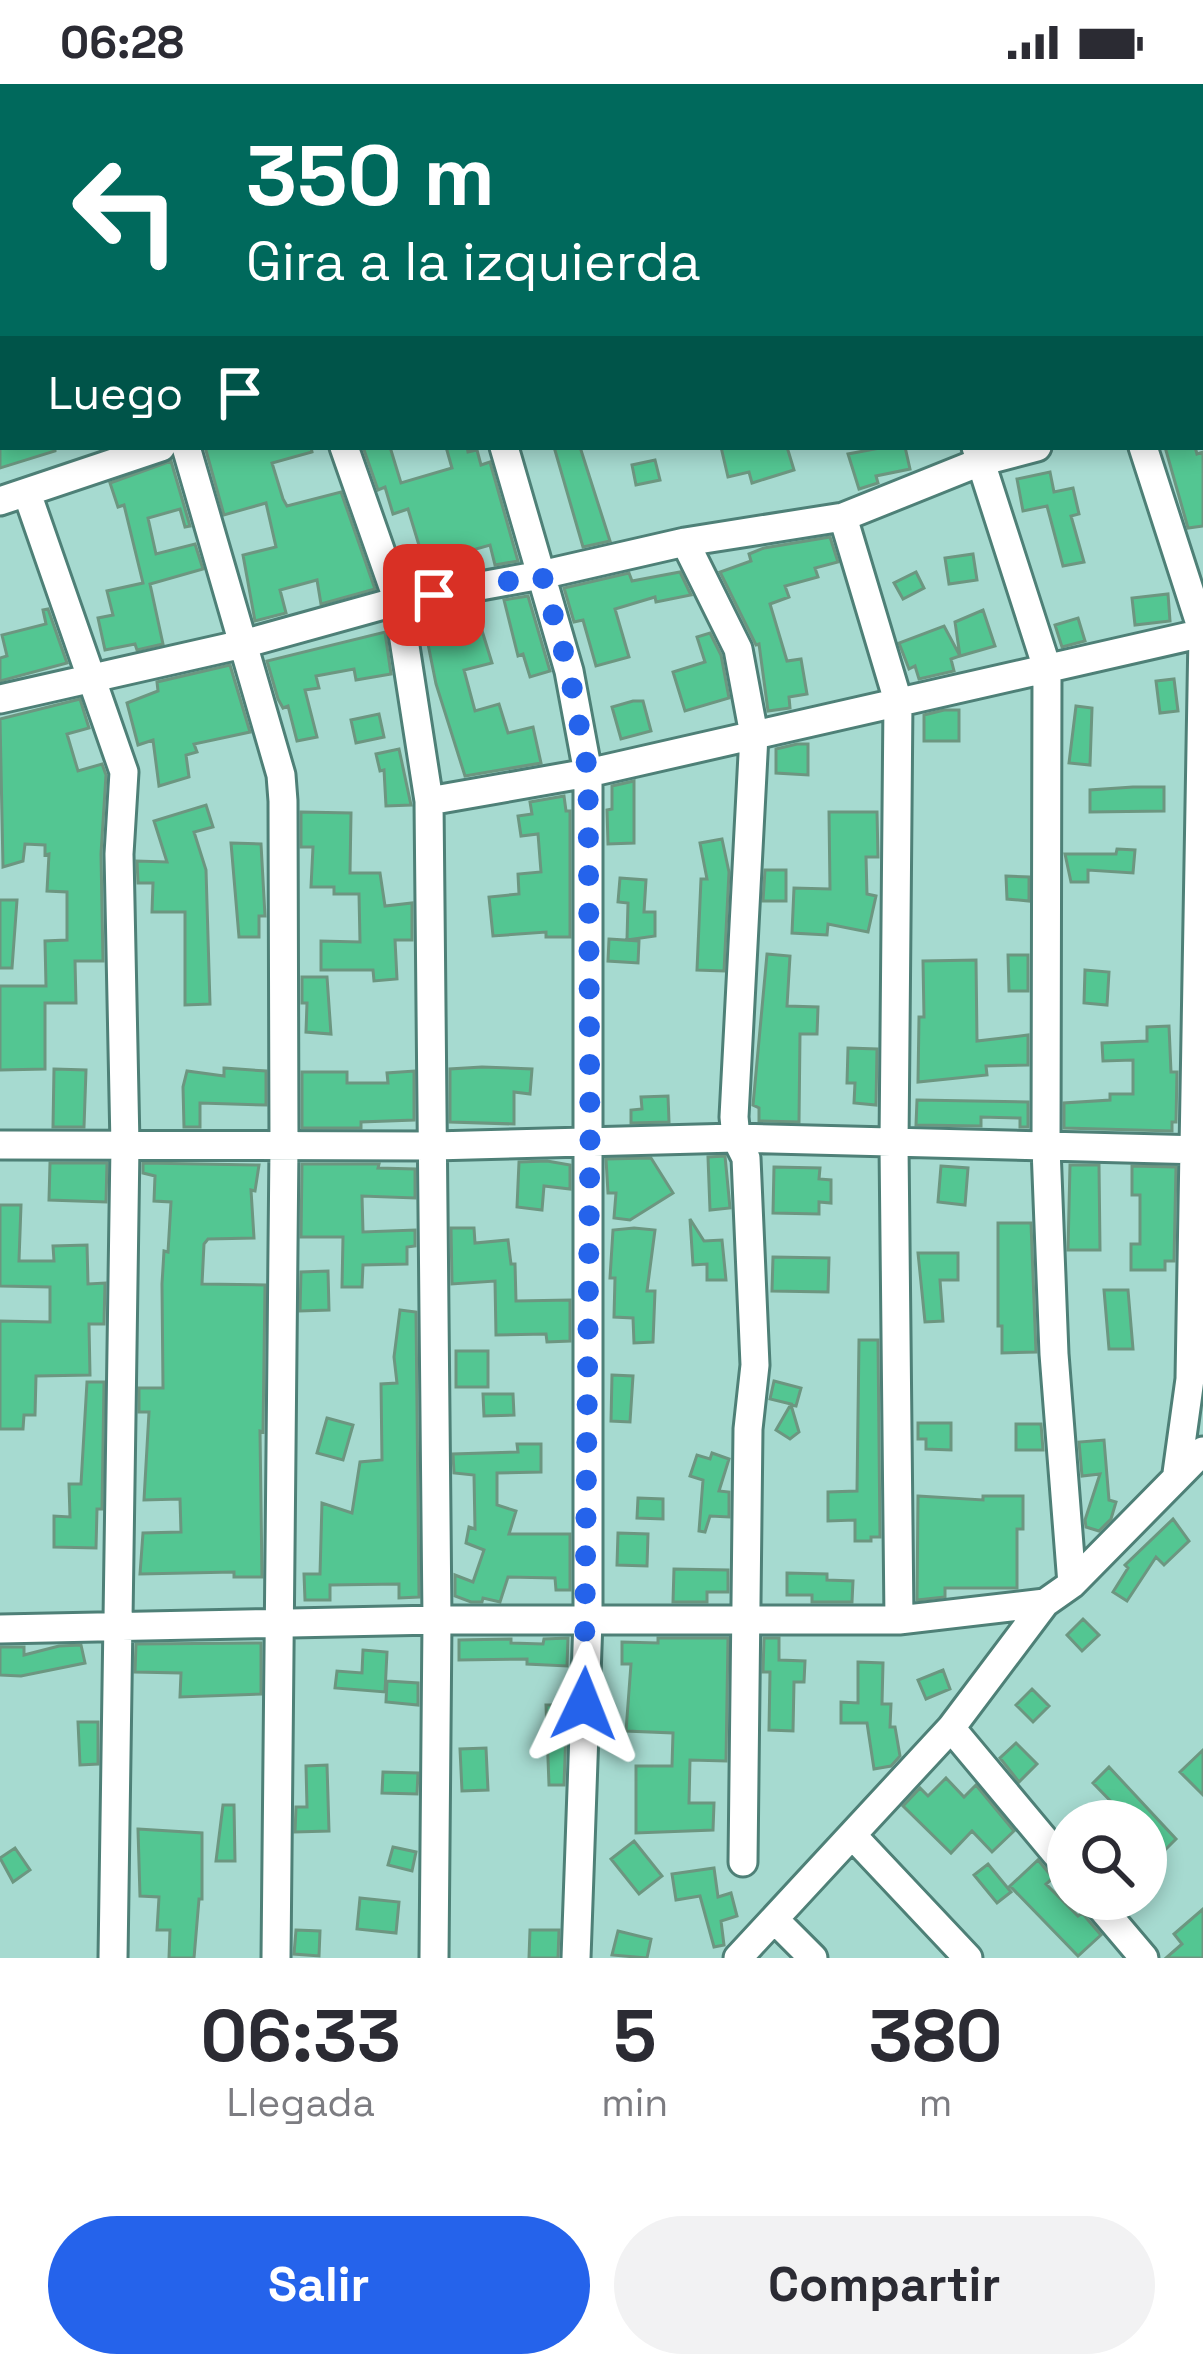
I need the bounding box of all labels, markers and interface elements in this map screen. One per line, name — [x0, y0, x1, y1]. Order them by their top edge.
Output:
text: 06:28 — [60, 14, 184, 71]
text: 350 m — [246, 122, 495, 230]
icon: left — [48, 132, 204, 288]
text: Gira a la izquierda — [246, 227, 701, 296]
icon: arrive — [207, 360, 273, 426]
text: Luego — [48, 365, 183, 422]
pin — [383, 544, 485, 646]
icon: arrive — [401, 562, 467, 628]
position arrow — [521, 1641, 647, 1767]
map controls — [1047, 1800, 1167, 1920]
button: search — [1047, 1800, 1167, 1920]
text: 06:33 — [201, 1990, 401, 2082]
text: 5 — [613, 1990, 656, 2082]
text: 380 — [869, 1990, 1002, 2082]
text: Llegada — [226, 2078, 375, 2127]
text: min — [601, 2078, 668, 2127]
text: m — [919, 2078, 952, 2127]
button: Salir — [48, 2216, 590, 2354]
button: Compartir — [614, 2216, 1155, 2354]

